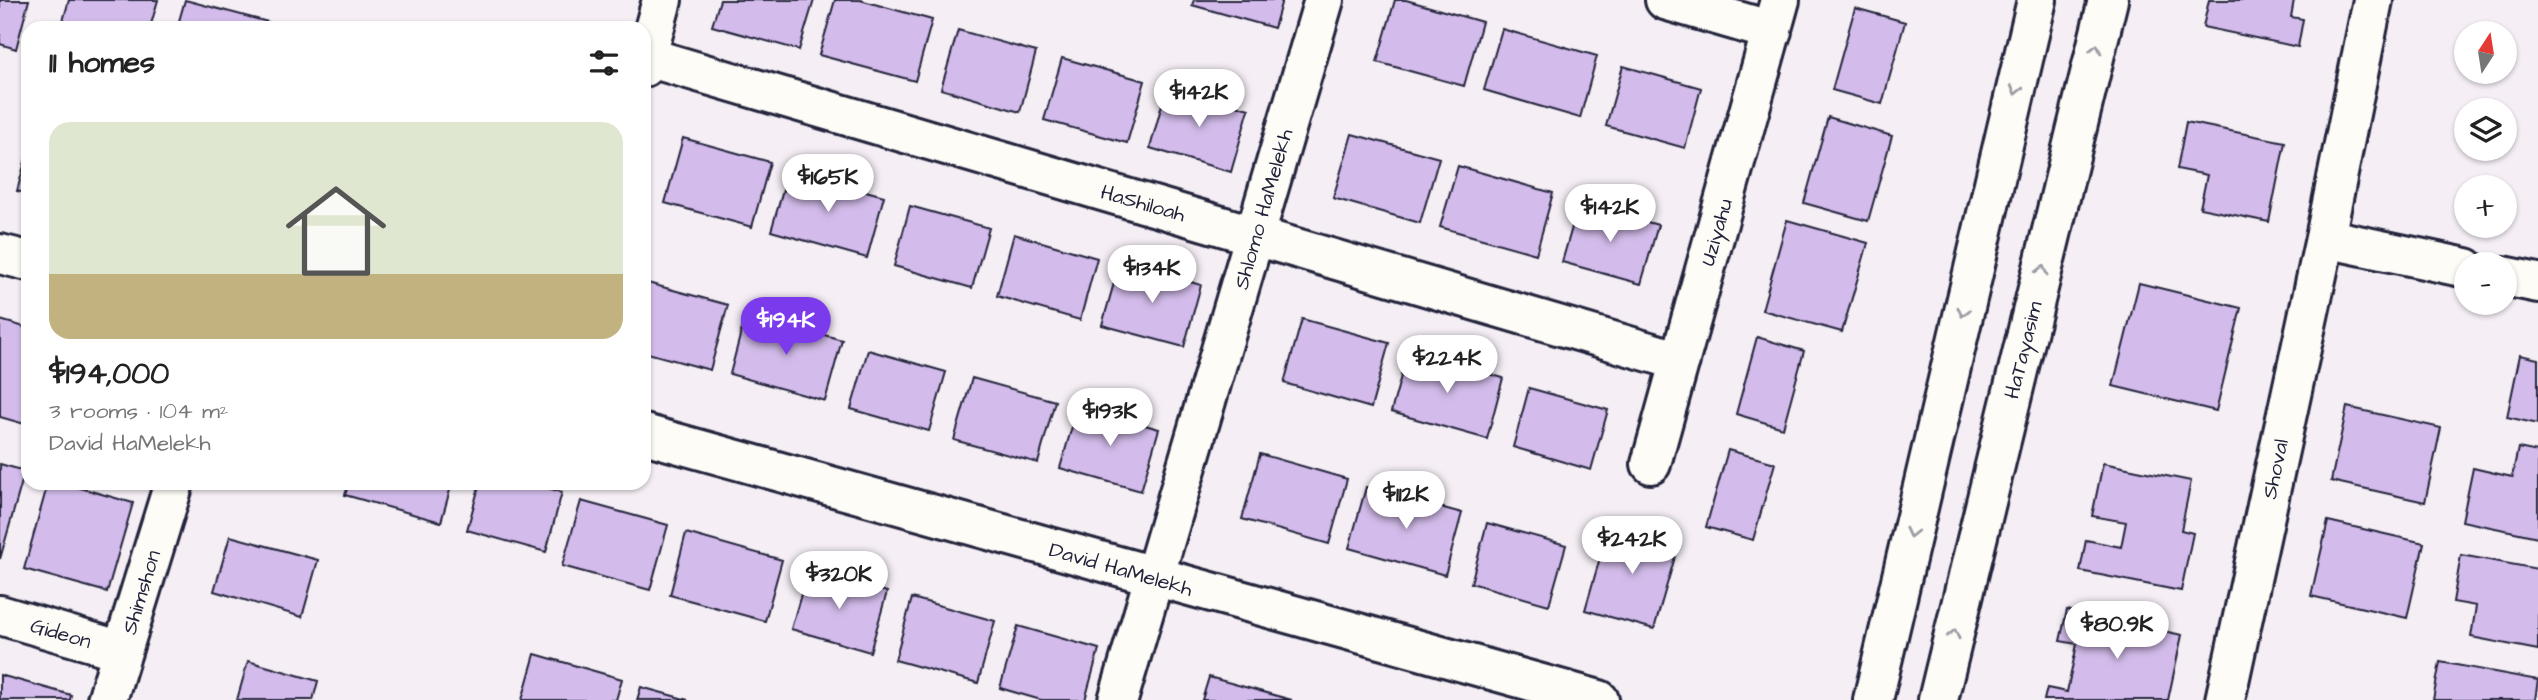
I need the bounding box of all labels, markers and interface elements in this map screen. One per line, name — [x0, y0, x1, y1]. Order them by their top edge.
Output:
north arrow — [2454, 21, 2516, 84]
map controls — [2454, 21, 2517, 315]
text: 11 homes — [49, 42, 155, 84]
one-way arrow — [2088, 43, 2102, 55]
icon: filters — [585, 44, 623, 82]
pin: $142K — [1150, 69, 1248, 129]
text: $142K — [1170, 76, 1228, 108]
one-way arrow — [2009, 84, 2024, 96]
button: layers — [2454, 98, 2517, 161]
street label: Shlomo HaMelekh — [1227, 125, 1300, 293]
pin: $165K — [779, 154, 877, 214]
text: $165K — [798, 161, 858, 193]
icon: home — [273, 168, 399, 294]
button: + — [2454, 175, 2517, 238]
street label: HaShiloah — [1097, 178, 1189, 230]
pin: $142K — [1561, 184, 1659, 244]
text: $142K — [1581, 191, 1639, 223]
street label: Uziyahu — [1693, 195, 1742, 270]
pin: $134K — [1103, 246, 1201, 305]
text: $134K — [1123, 252, 1181, 284]
button: − — [2454, 252, 2517, 315]
one-way arrow — [2034, 264, 2048, 276]
pin: $194K — [737, 298, 835, 357]
street label: HaTayasim — [1997, 298, 2052, 402]
text: $194K — [757, 304, 815, 336]
one-way arrow — [1957, 306, 1971, 318]
pin: $224K — [1398, 336, 1496, 395]
text: $224K — [1413, 342, 1481, 374]
text: $194,000 — [49, 353, 169, 395]
pin: $193K — [1061, 388, 1159, 448]
text: 3 rooms · 104 m² — [49, 395, 228, 427]
text: $193K — [1083, 395, 1137, 427]
text: David HaMelekh — [49, 427, 211, 459]
street label: Shoval — [2255, 436, 2296, 502]
pin: $112K — [1357, 472, 1455, 531]
text: $112K — [1383, 478, 1429, 510]
pin: $242K — [1583, 516, 1681, 576]
text: $242K — [1598, 523, 1666, 555]
one-way arrow — [1905, 527, 1919, 539]
street label: David HaMelekh — [1046, 535, 1196, 604]
street label: Shimshon — [115, 546, 168, 638]
pin: $320K — [790, 552, 888, 611]
text: $320K — [806, 558, 872, 590]
pin: $80.9K — [2060, 602, 2174, 661]
text: $80.9K — [2081, 608, 2153, 640]
street label: Gideon — [27, 611, 95, 656]
one-way arrow — [1946, 628, 1960, 640]

